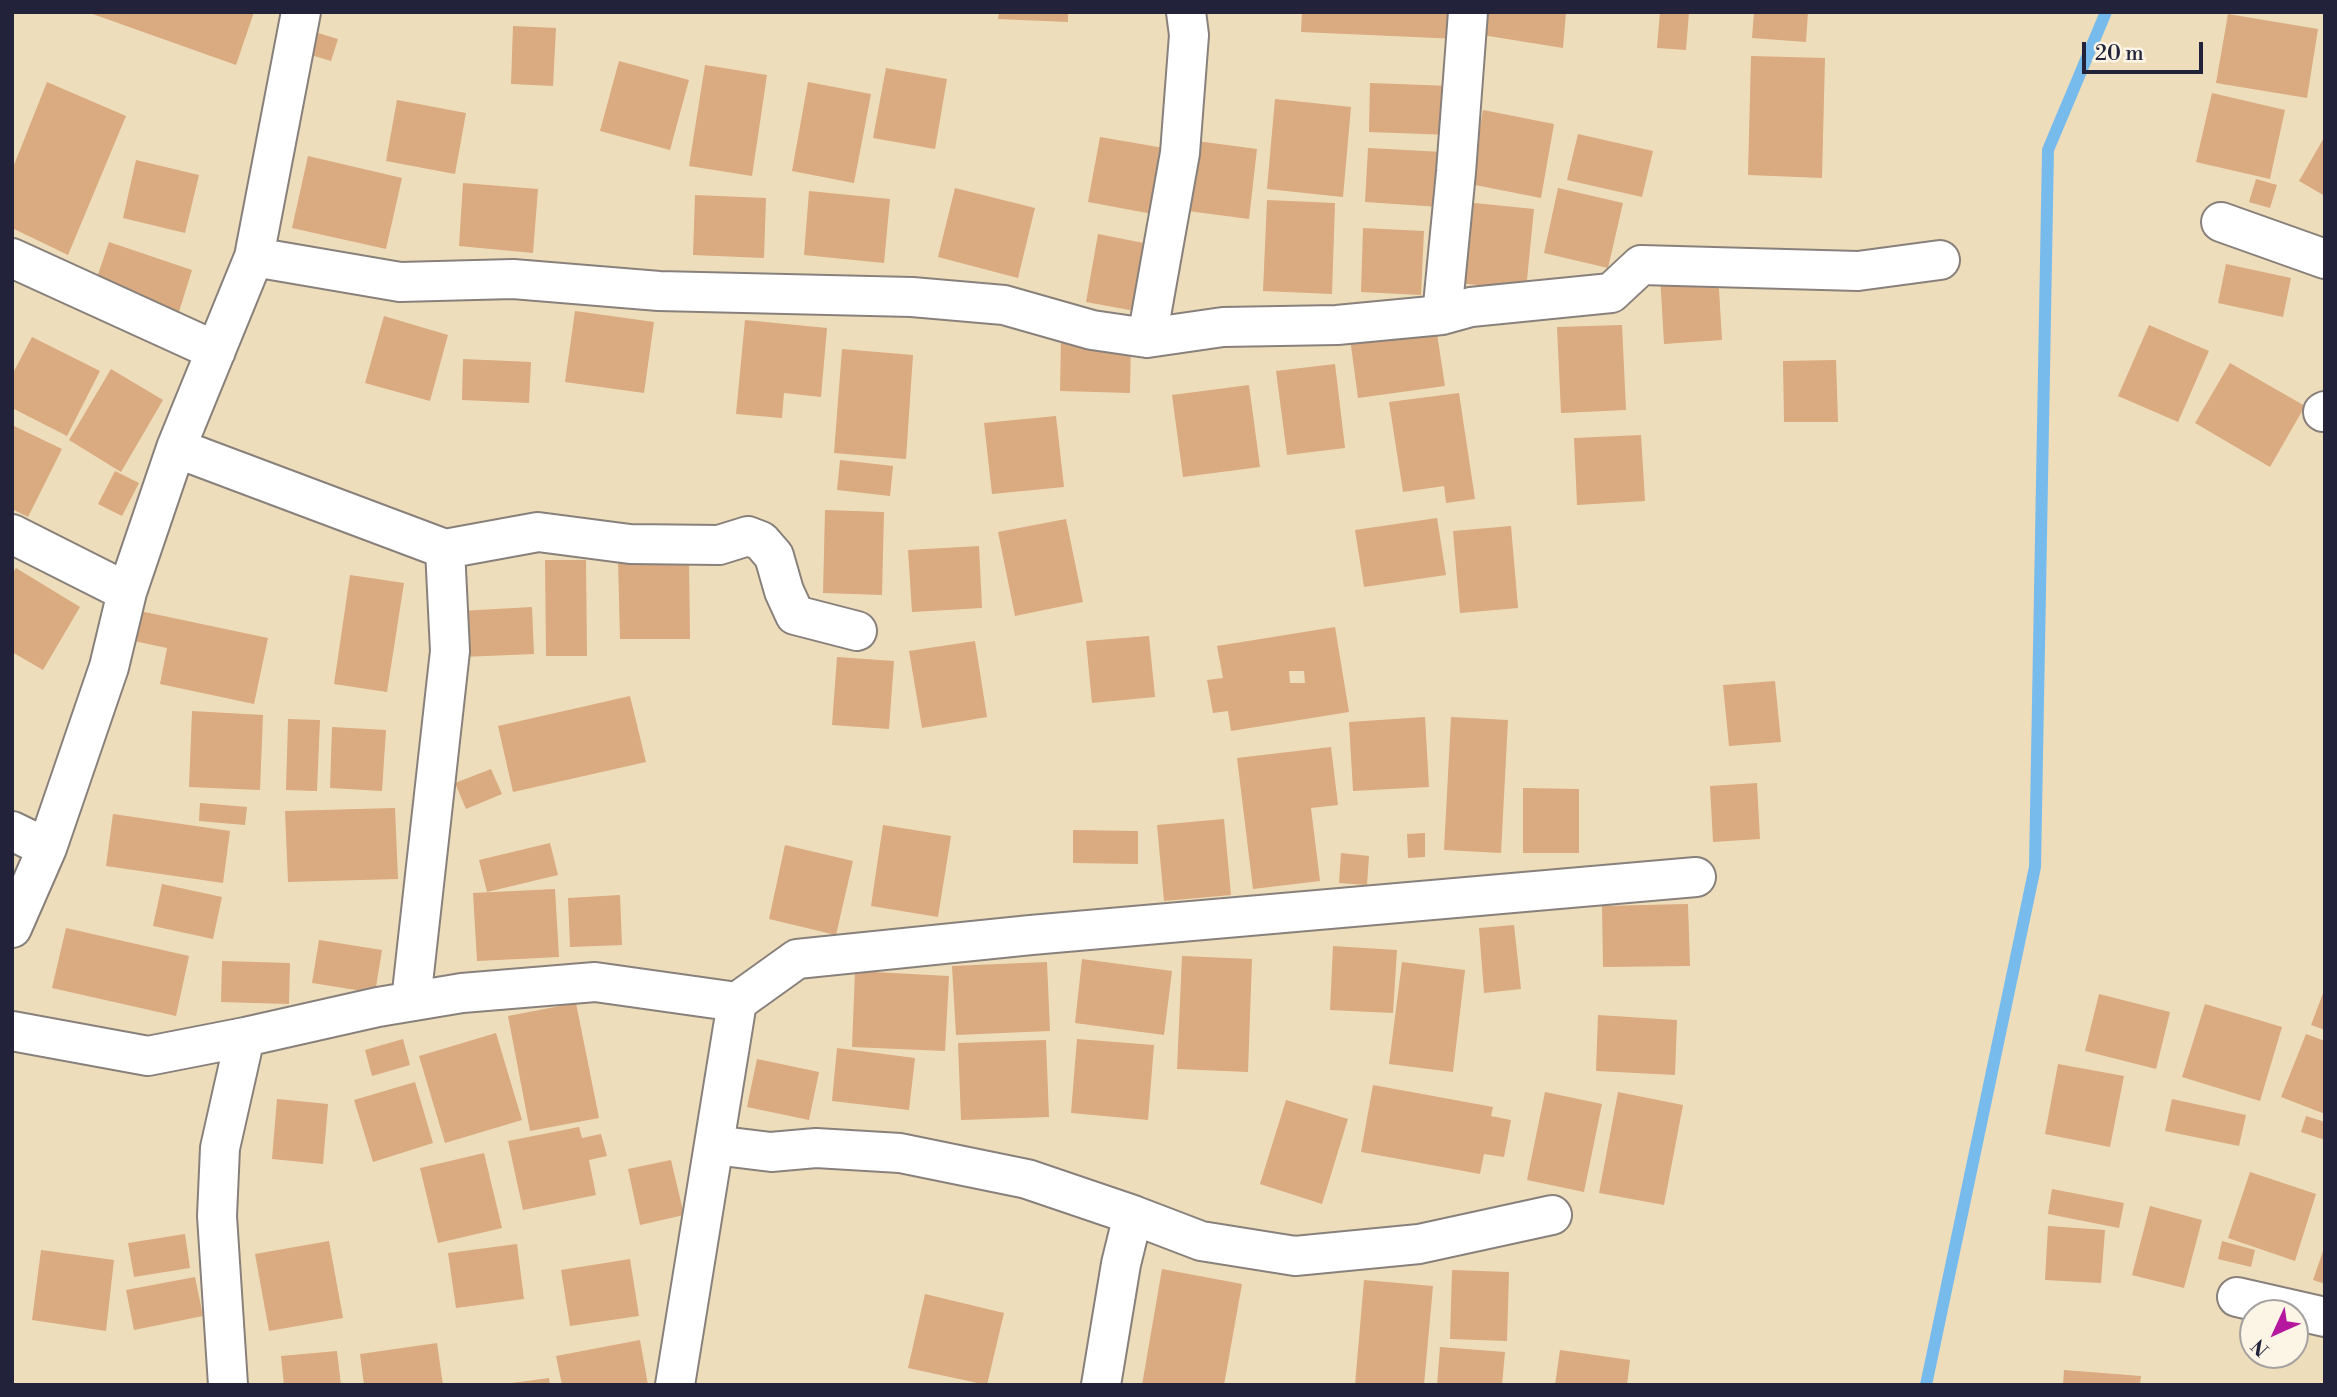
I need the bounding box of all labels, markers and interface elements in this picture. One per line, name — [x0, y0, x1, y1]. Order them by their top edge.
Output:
scale bar — [2085, 28, 2206, 72]
text: 20 m — [2095, 41, 2144, 67]
north arrow — [2239, 1299, 2309, 1369]
text: N — [2247, 1334, 2274, 1361]

